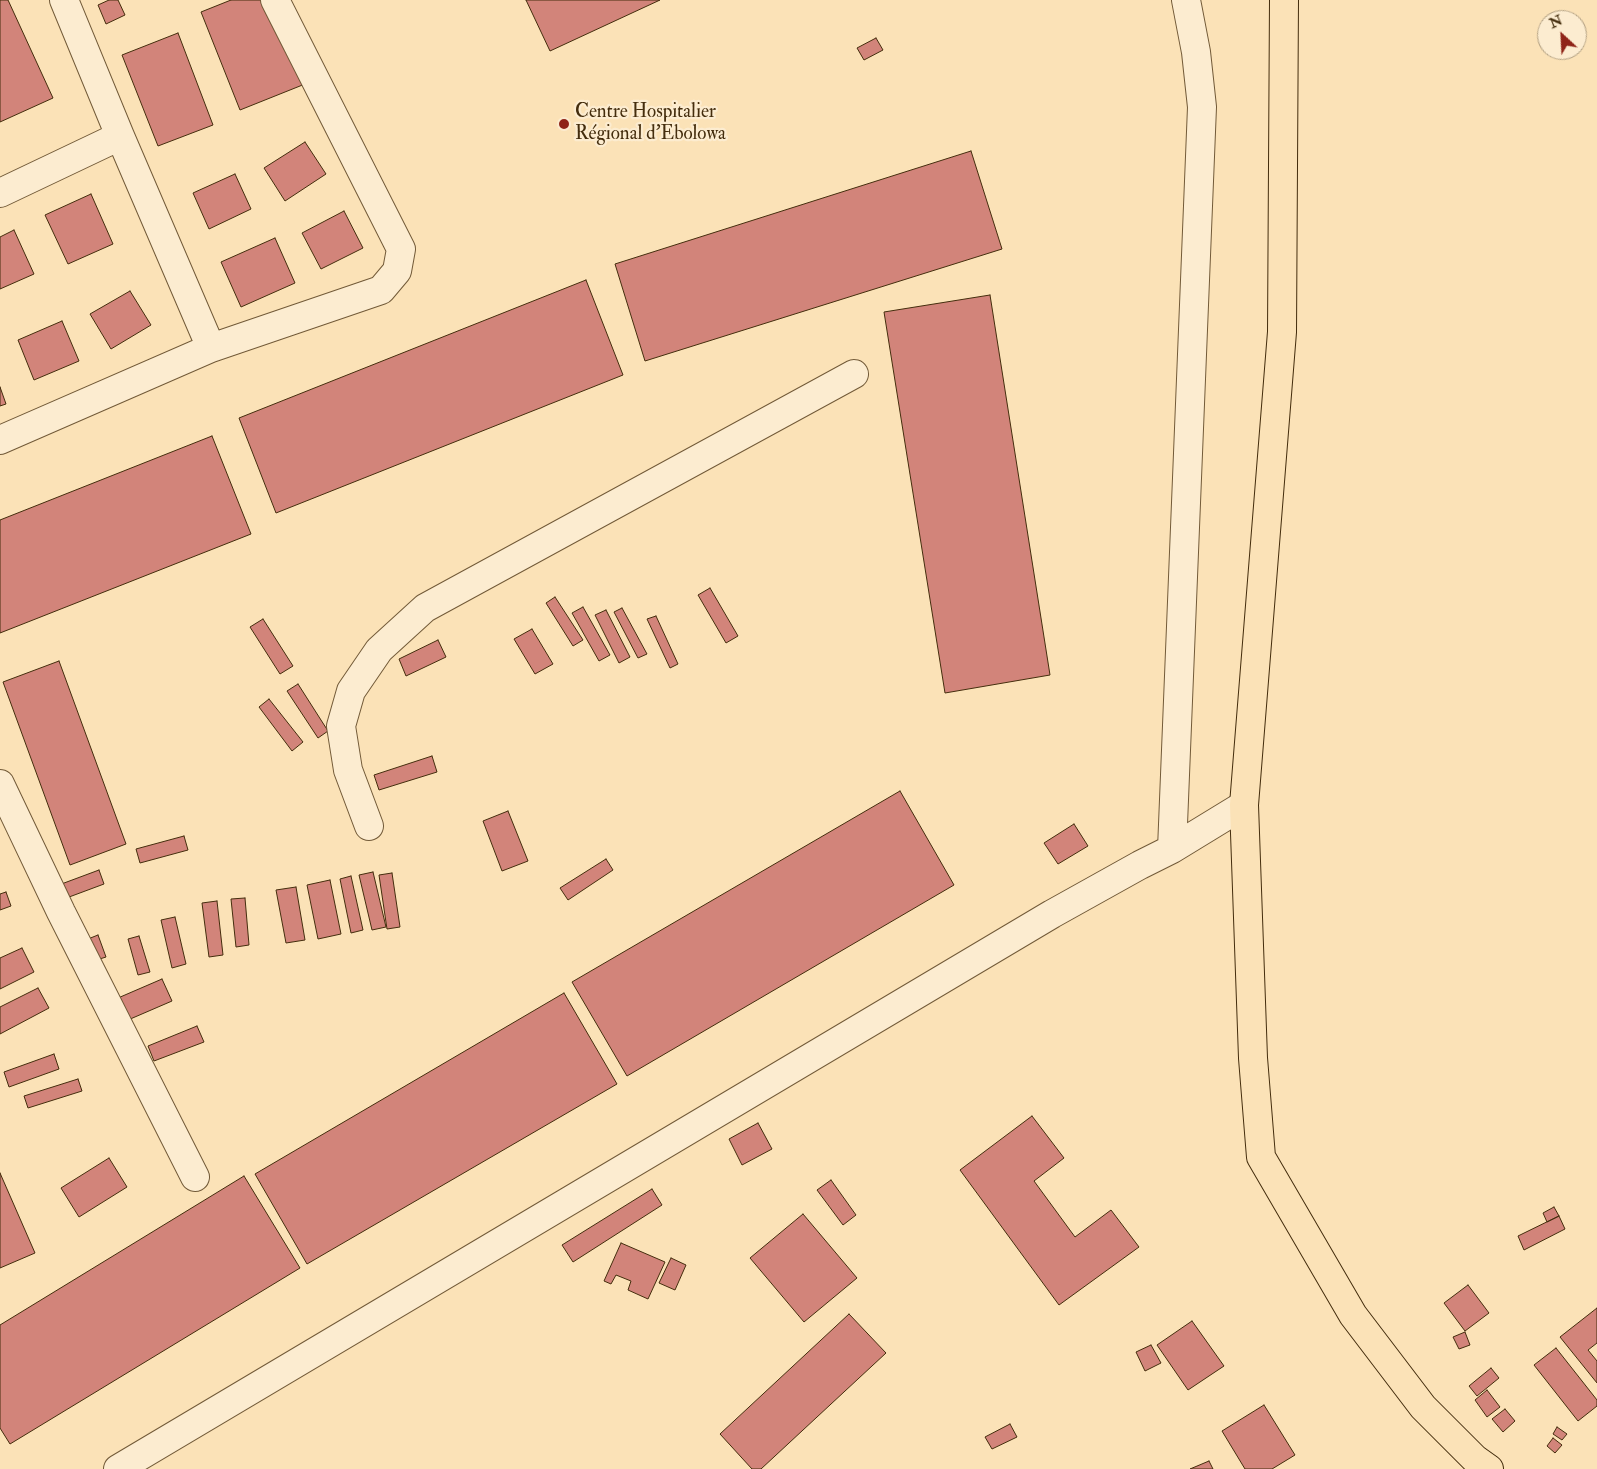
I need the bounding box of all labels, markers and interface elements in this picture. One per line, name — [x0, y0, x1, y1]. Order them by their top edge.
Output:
north arrow — [1537, 10, 1587, 60]
text: N — [1547, 12, 1565, 32]
place label: Centre Hospitalier Régional d'Ebolowa — [575, 102, 726, 146]
marker: Centre Hospitalier Régional d'Ebolowa — [557, 117, 571, 131]

